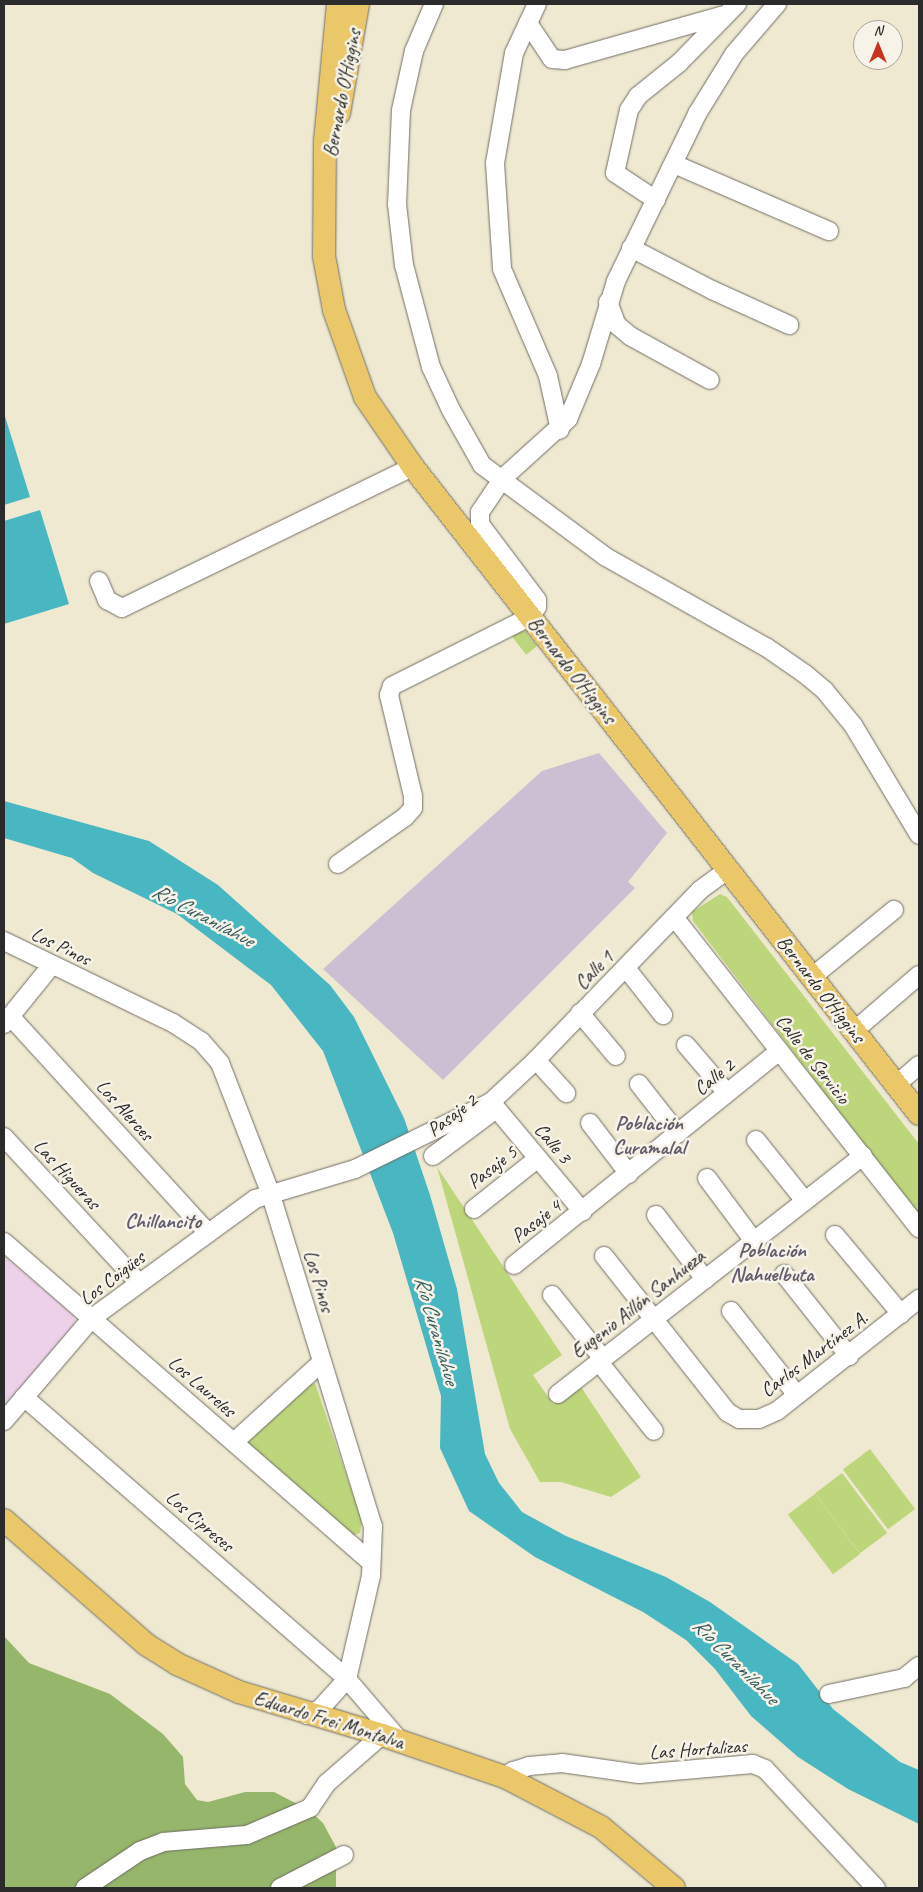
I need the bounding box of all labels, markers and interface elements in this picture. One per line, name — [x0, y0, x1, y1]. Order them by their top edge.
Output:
north arrow — [853, 20, 903, 70]
text: N — [874, 22, 882, 39]
street label: Bernardo O'Higgins — [318, 27, 366, 159]
street label: Bernardo O'Higgins — [523, 612, 621, 728]
water label: Río Curanilahue — [148, 878, 258, 952]
street label: Los Pinos — [27, 921, 95, 971]
street label: Bernardo O'Higgins — [772, 931, 870, 1047]
street label: Calle 1 — [570, 946, 618, 994]
street label: Calle de Servicio — [771, 1009, 855, 1109]
street label: Calle 2 — [689, 1053, 739, 1101]
street label: Los Alerces — [91, 1074, 159, 1146]
street label: Pasaje 2 — [422, 1088, 482, 1142]
district label: Población Curamalal — [613, 1110, 685, 1160]
street label: Calle 3 — [529, 1118, 577, 1168]
street label: Las Higueras — [28, 1134, 106, 1214]
street label: Pasaje 5 — [462, 1140, 522, 1194]
street label: Pasaje 4 — [506, 1194, 566, 1248]
district label: Chillancito — [125, 1208, 201, 1234]
district label: Población Nahuelbuta — [730, 1237, 814, 1287]
street label: Eugenio Aillón Sanhueza — [566, 1244, 710, 1364]
street label: Los Coigües — [75, 1246, 149, 1310]
street label: Los Pinos — [298, 1247, 340, 1315]
water label: Río Curanilahue — [410, 1273, 464, 1387]
street label: Carlos Martínez A. — [755, 1306, 873, 1402]
street label: Los Laureles — [163, 1350, 241, 1422]
street label: Los Cipreses — [161, 1485, 239, 1557]
water label: Río Curanilahue — [688, 1613, 784, 1709]
street label: Eduardo Frei Montalva — [251, 1686, 407, 1754]
street label: Las Hortalizas — [648, 1734, 748, 1764]

